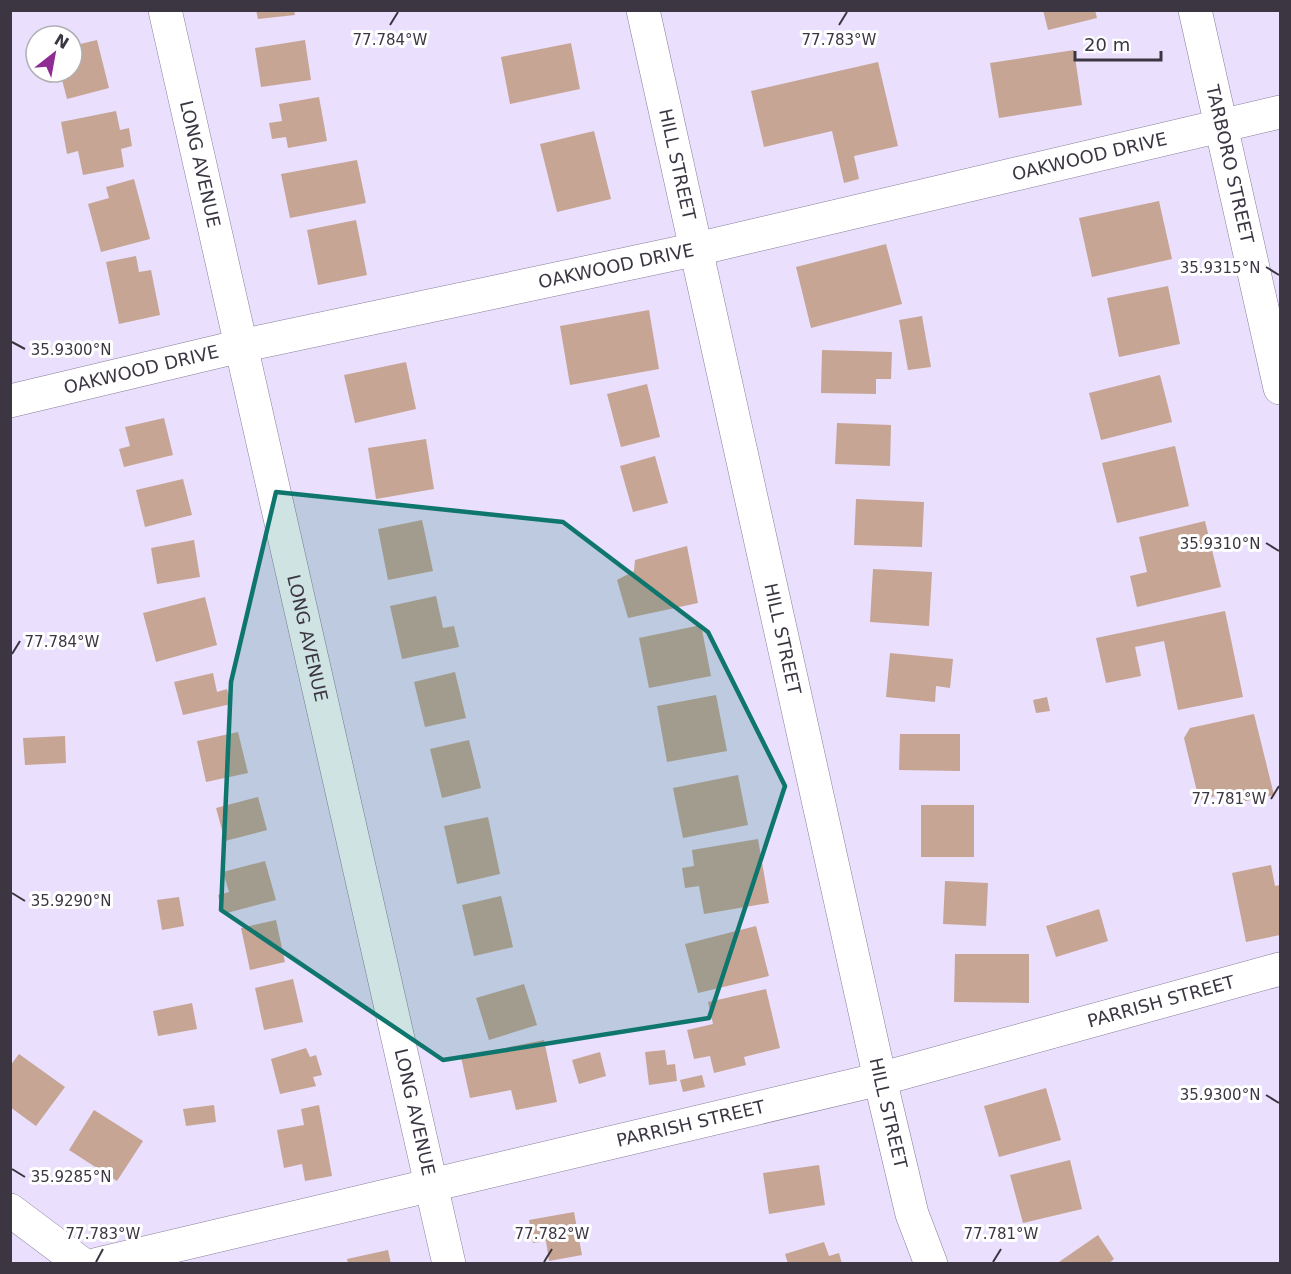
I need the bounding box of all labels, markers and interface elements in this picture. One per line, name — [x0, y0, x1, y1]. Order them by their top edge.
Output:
north arrow — [24, 24, 84, 84]
scale bar — [1075, 24, 1160, 62]
text: N — [51, 30, 72, 53]
text: 77.784°W — [353, 31, 428, 49]
text: 77.783°W — [802, 31, 877, 49]
text: 20 m — [1084, 34, 1130, 55]
street label: TARBORO STREET — [1202, 82, 1258, 246]
street label: LONG AVENUE — [176, 98, 225, 230]
street label: HILL STREET — [655, 107, 700, 223]
street label: OAKWOOD DRIVE — [1010, 128, 1169, 185]
street label: OAKWOOD DRIVE — [536, 239, 696, 292]
text: 35.9315°N — [1180, 259, 1260, 277]
text: 35.9300°N — [31, 341, 111, 359]
street label: OAKWOOD DRIVE — [62, 341, 221, 398]
text: 35.9310°N — [1180, 535, 1260, 553]
street label: LONG AVENUE — [283, 572, 332, 704]
street label: HILL STREET — [760, 581, 806, 697]
text: 77.784°W — [25, 633, 100, 651]
text: 77.781°W — [1192, 790, 1267, 808]
text: 35.9290°N — [31, 892, 111, 910]
street label: PARRISH STREET — [1085, 971, 1238, 1031]
street label: LONG AVENUE — [391, 1046, 440, 1178]
street label: HILL STREET — [866, 1055, 912, 1172]
text: 35.9300°N — [1180, 1086, 1260, 1104]
street label: PARRISH STREET — [614, 1095, 768, 1151]
text: 35.9285°N — [31, 1168, 111, 1186]
text: 77.783°W — [66, 1225, 141, 1243]
text: 77.782°W — [515, 1225, 590, 1243]
text: 77.781°W — [964, 1225, 1039, 1243]

